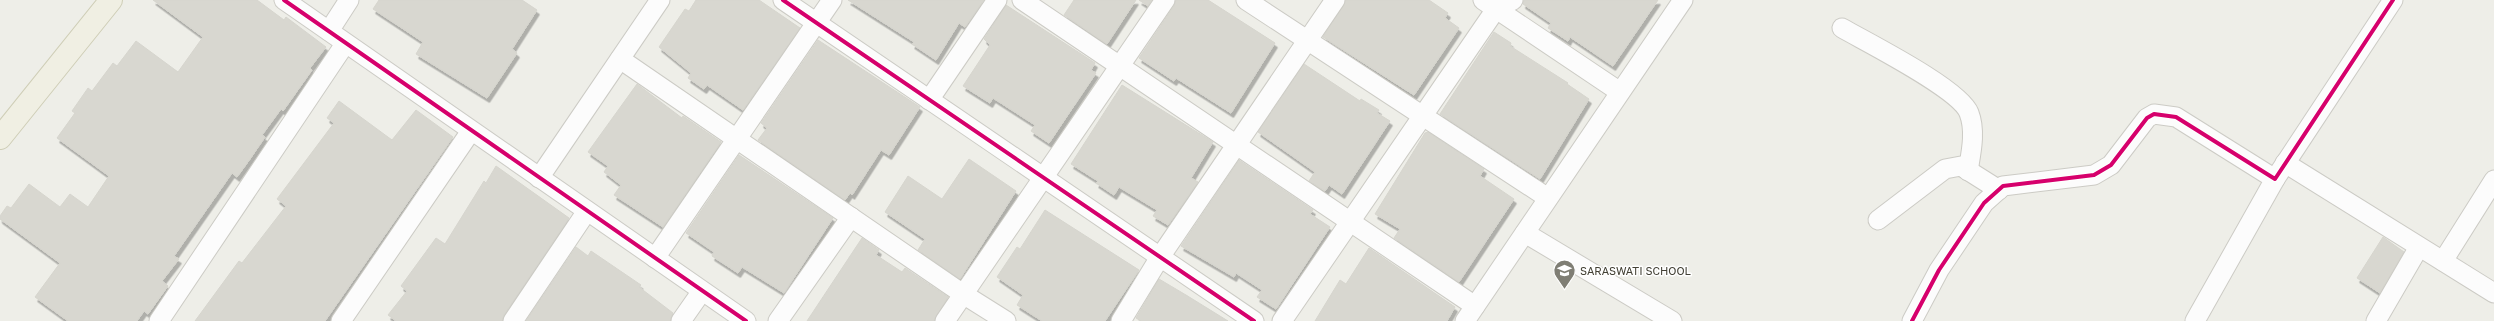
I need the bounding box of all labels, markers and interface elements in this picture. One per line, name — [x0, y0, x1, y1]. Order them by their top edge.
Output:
school or university icon: SARASWATI SCHOOL — [1552, 258, 1578, 291]
place label: SARASWATI SCHOOL — [1580, 264, 1692, 277]

